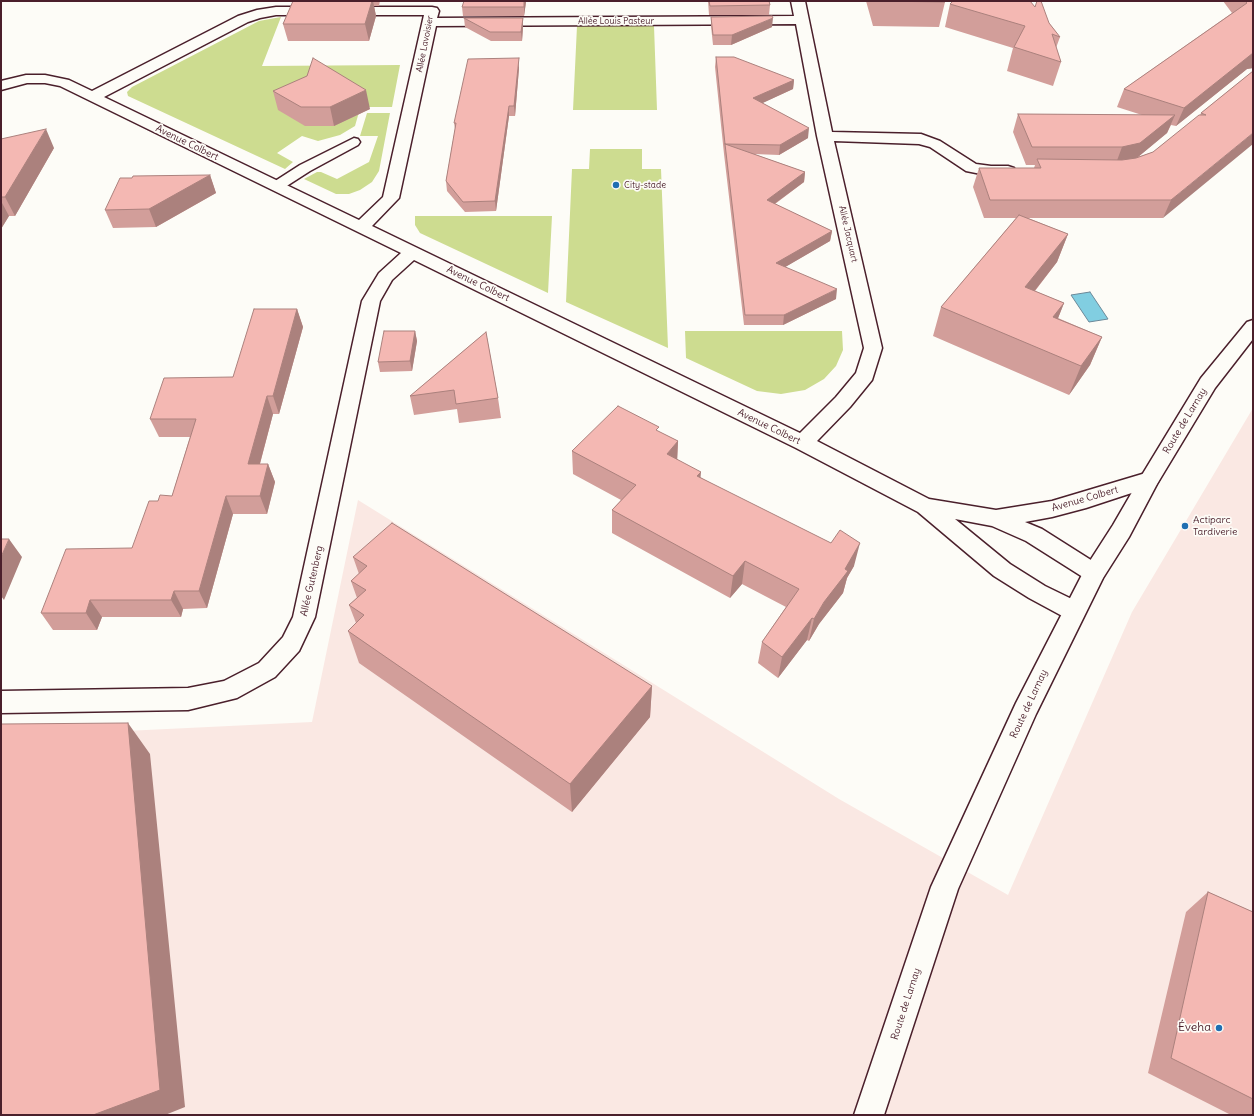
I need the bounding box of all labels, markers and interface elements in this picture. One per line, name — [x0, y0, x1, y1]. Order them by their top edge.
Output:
street label: Allée Lavoisier — [414, 15, 436, 73]
street label: Allée Louis Pasteur — [578, 16, 654, 26]
street label: Avenue Colbert — [154, 123, 220, 163]
marker: City-stade — [611, 180, 621, 190]
place label: City-stade — [624, 180, 666, 190]
street label: Allée Jacquart — [836, 205, 860, 263]
street label: Avenue Colbert — [445, 264, 511, 304]
street label: Route de Larnay — [1161, 386, 1209, 456]
street label: Avenue Colbert — [736, 407, 802, 447]
street label: Avenue Colbert — [1050, 484, 1120, 514]
place label: Actiparc Tardiverie — [1193, 514, 1237, 538]
marker: Actiparc Tardiverie — [1180, 521, 1190, 531]
street label: Allée Gutenberg — [298, 545, 326, 617]
street label: Route de Larnay — [1008, 668, 1050, 740]
street label: Route de Larnay — [889, 967, 923, 1041]
place label: Éveha — [1178, 1021, 1211, 1035]
marker: Éveha — [1214, 1023, 1224, 1033]

